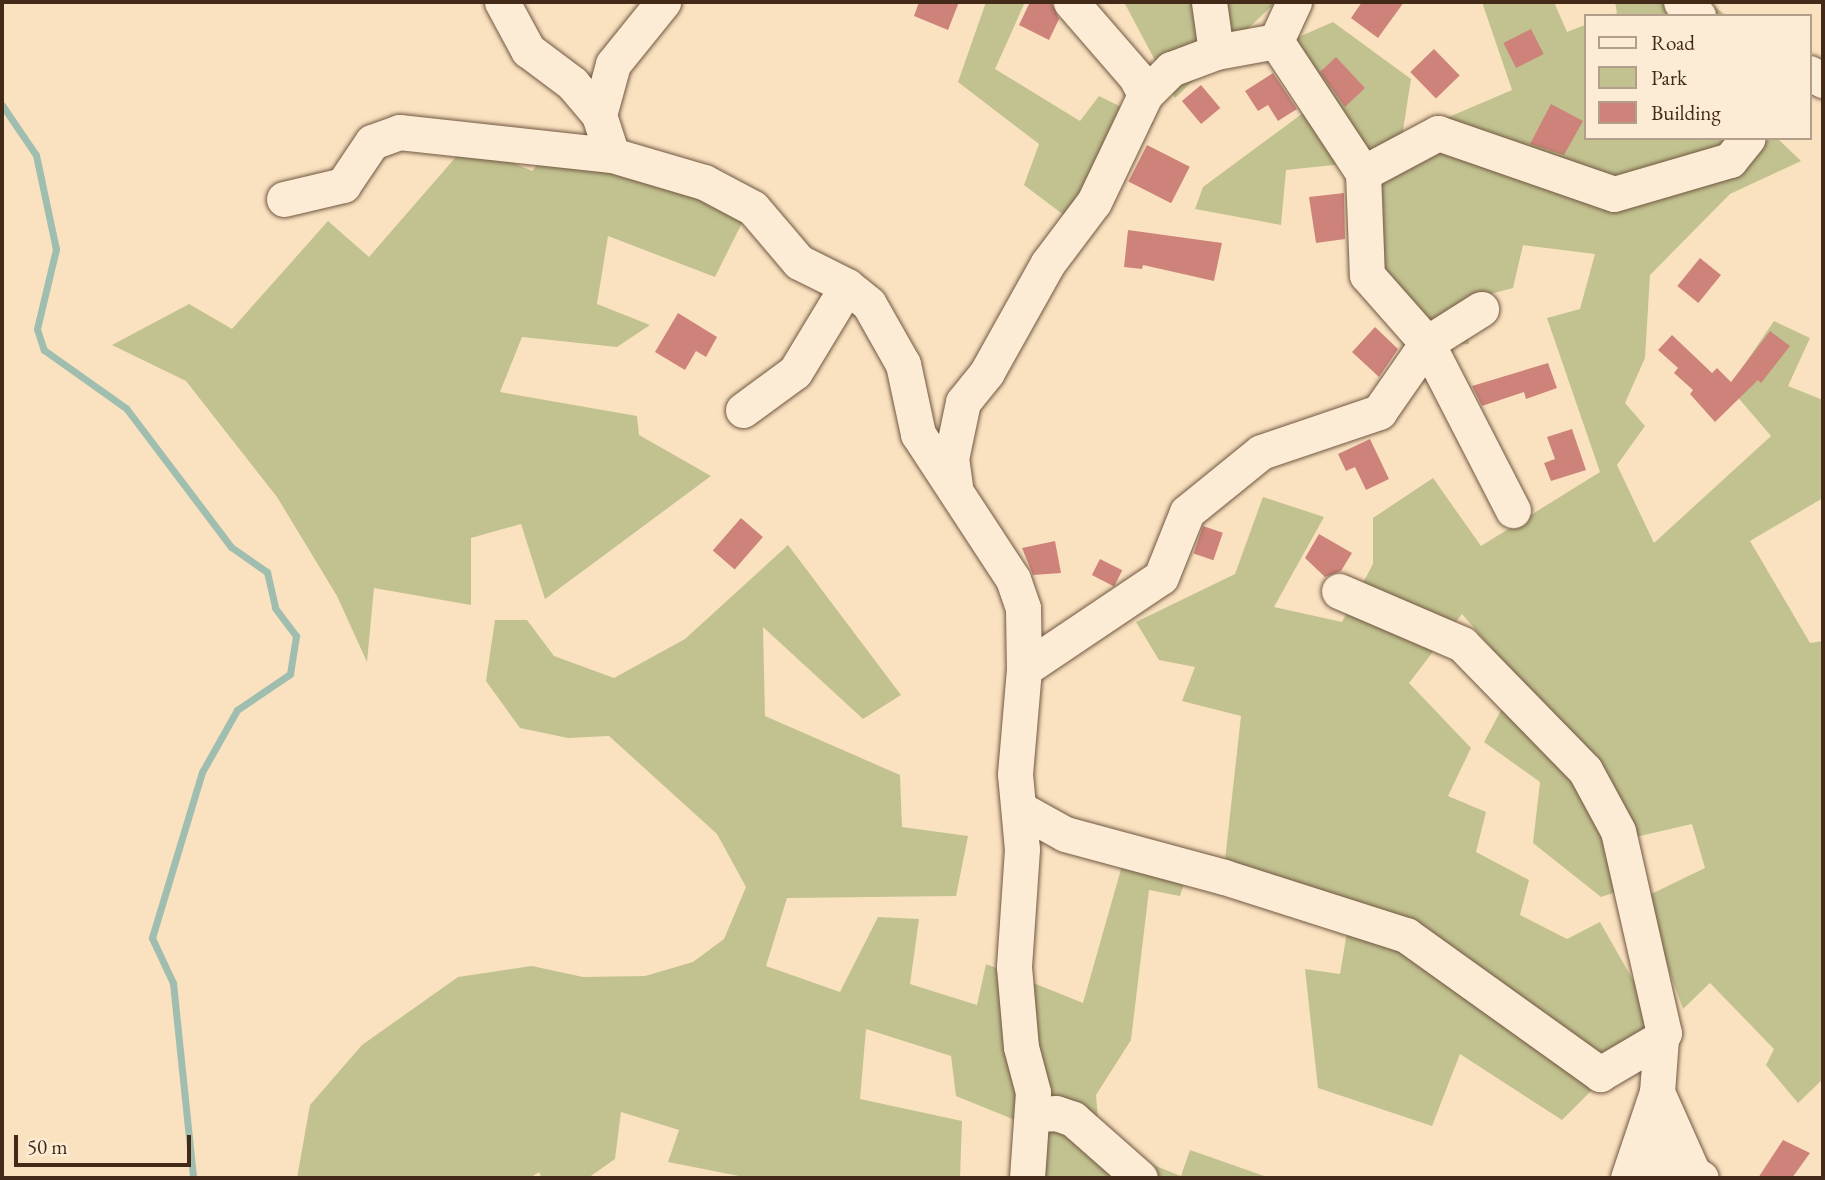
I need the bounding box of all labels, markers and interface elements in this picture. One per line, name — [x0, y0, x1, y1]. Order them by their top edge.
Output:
legend — [1584, 14, 1811, 140]
text: Road — [1651, 29, 1695, 56]
text: Park — [1651, 64, 1687, 91]
text: Building — [1651, 99, 1721, 126]
scale bar — [18, 1120, 194, 1164]
text: 50 m — [27, 1133, 68, 1160]

